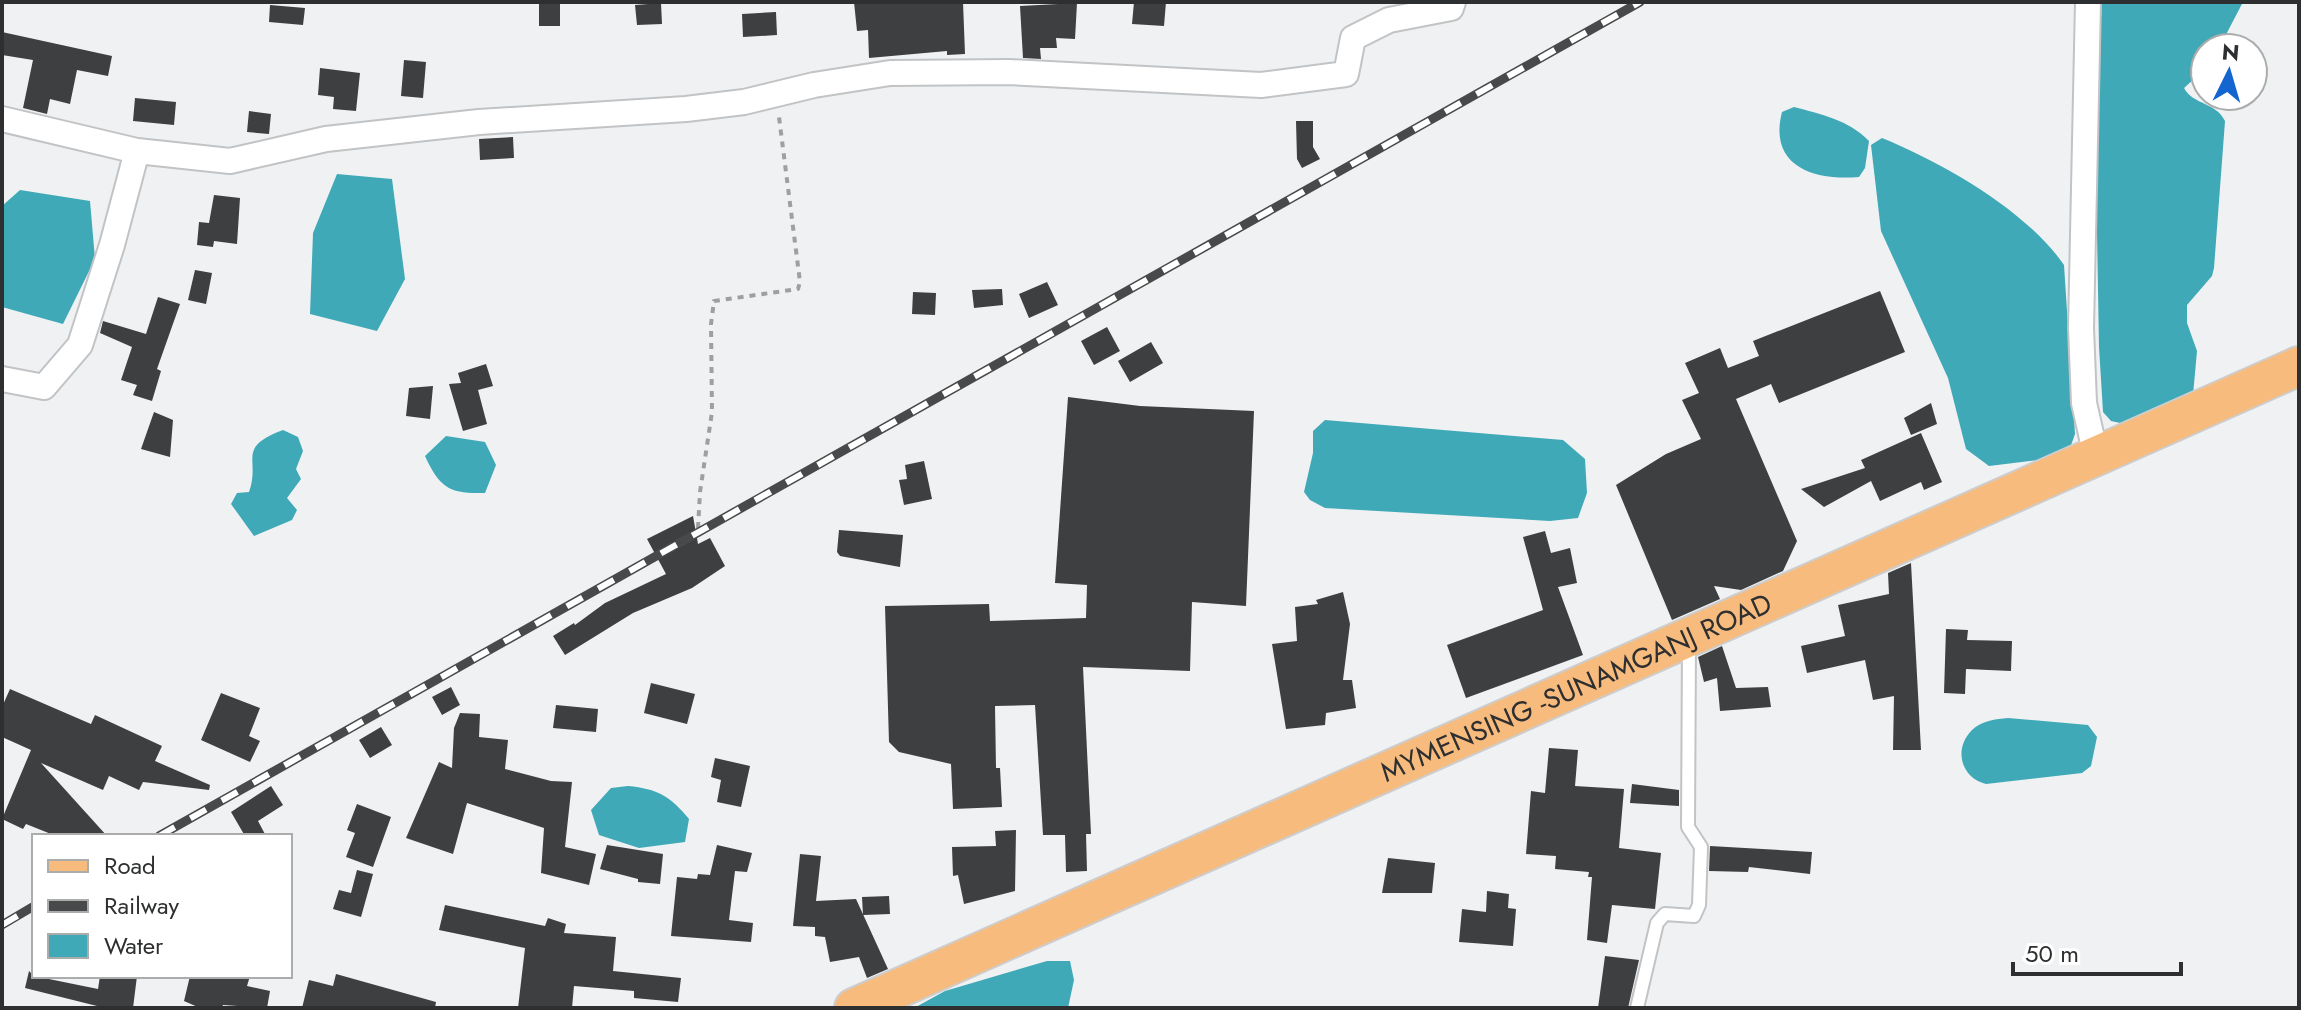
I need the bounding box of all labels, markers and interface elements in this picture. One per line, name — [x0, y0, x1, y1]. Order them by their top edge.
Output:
north arrow — [2189, 32, 2269, 112]
text: N — [2221, 35, 2241, 69]
street label: MYMENSING -SUNAMGANJ ROAD — [1374, 582, 1778, 792]
legend — [32, 834, 292, 978]
text: Road — [104, 848, 156, 883]
text: Railway — [104, 888, 179, 923]
scale bar — [2013, 926, 2181, 976]
text: Water — [104, 928, 164, 963]
text: 50 m — [2025, 936, 2079, 971]

